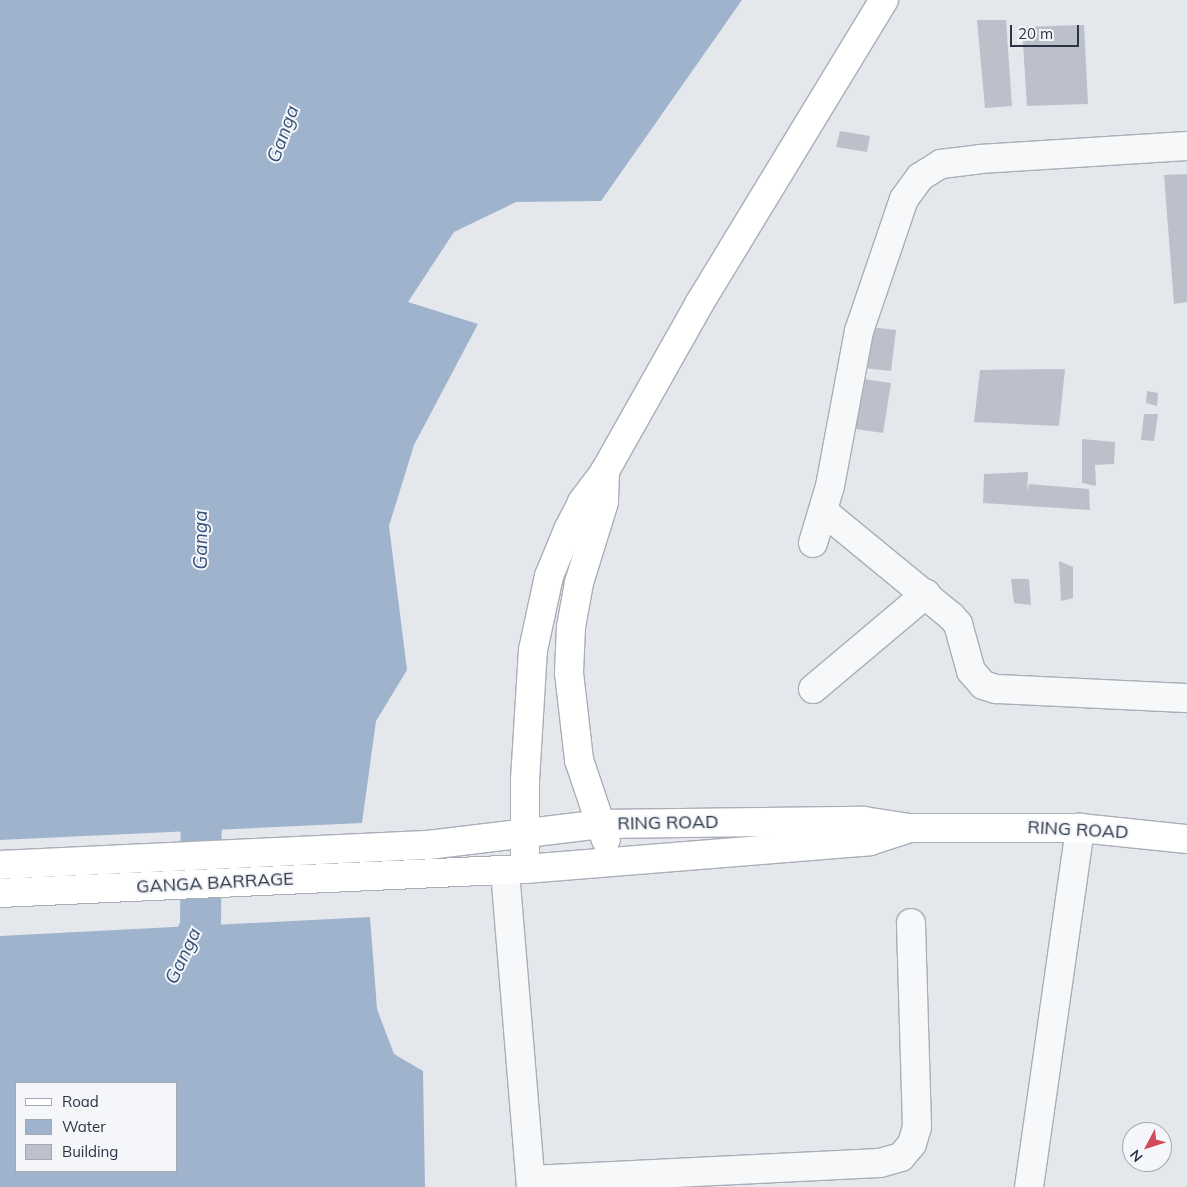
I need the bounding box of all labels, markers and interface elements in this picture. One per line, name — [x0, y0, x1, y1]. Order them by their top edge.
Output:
scale bar — [1012, 15, 1081, 47]
text: 20 m — [1018, 24, 1053, 43]
water label: Ganga — [262, 102, 304, 166]
water label: Ganga — [190, 510, 212, 570]
street label: RING ROAD — [617, 811, 719, 835]
street label: RING ROAD — [1027, 817, 1129, 843]
street label: GANGA BARRAGE — [136, 868, 294, 898]
water label: Ganga — [160, 924, 206, 988]
legend — [15, 1082, 178, 1172]
text: Road — [62, 1092, 99, 1111]
text: Water — [62, 1117, 106, 1136]
north arrow — [1122, 1122, 1172, 1172]
text: Building — [62, 1142, 118, 1161]
text: N — [1126, 1146, 1147, 1166]

